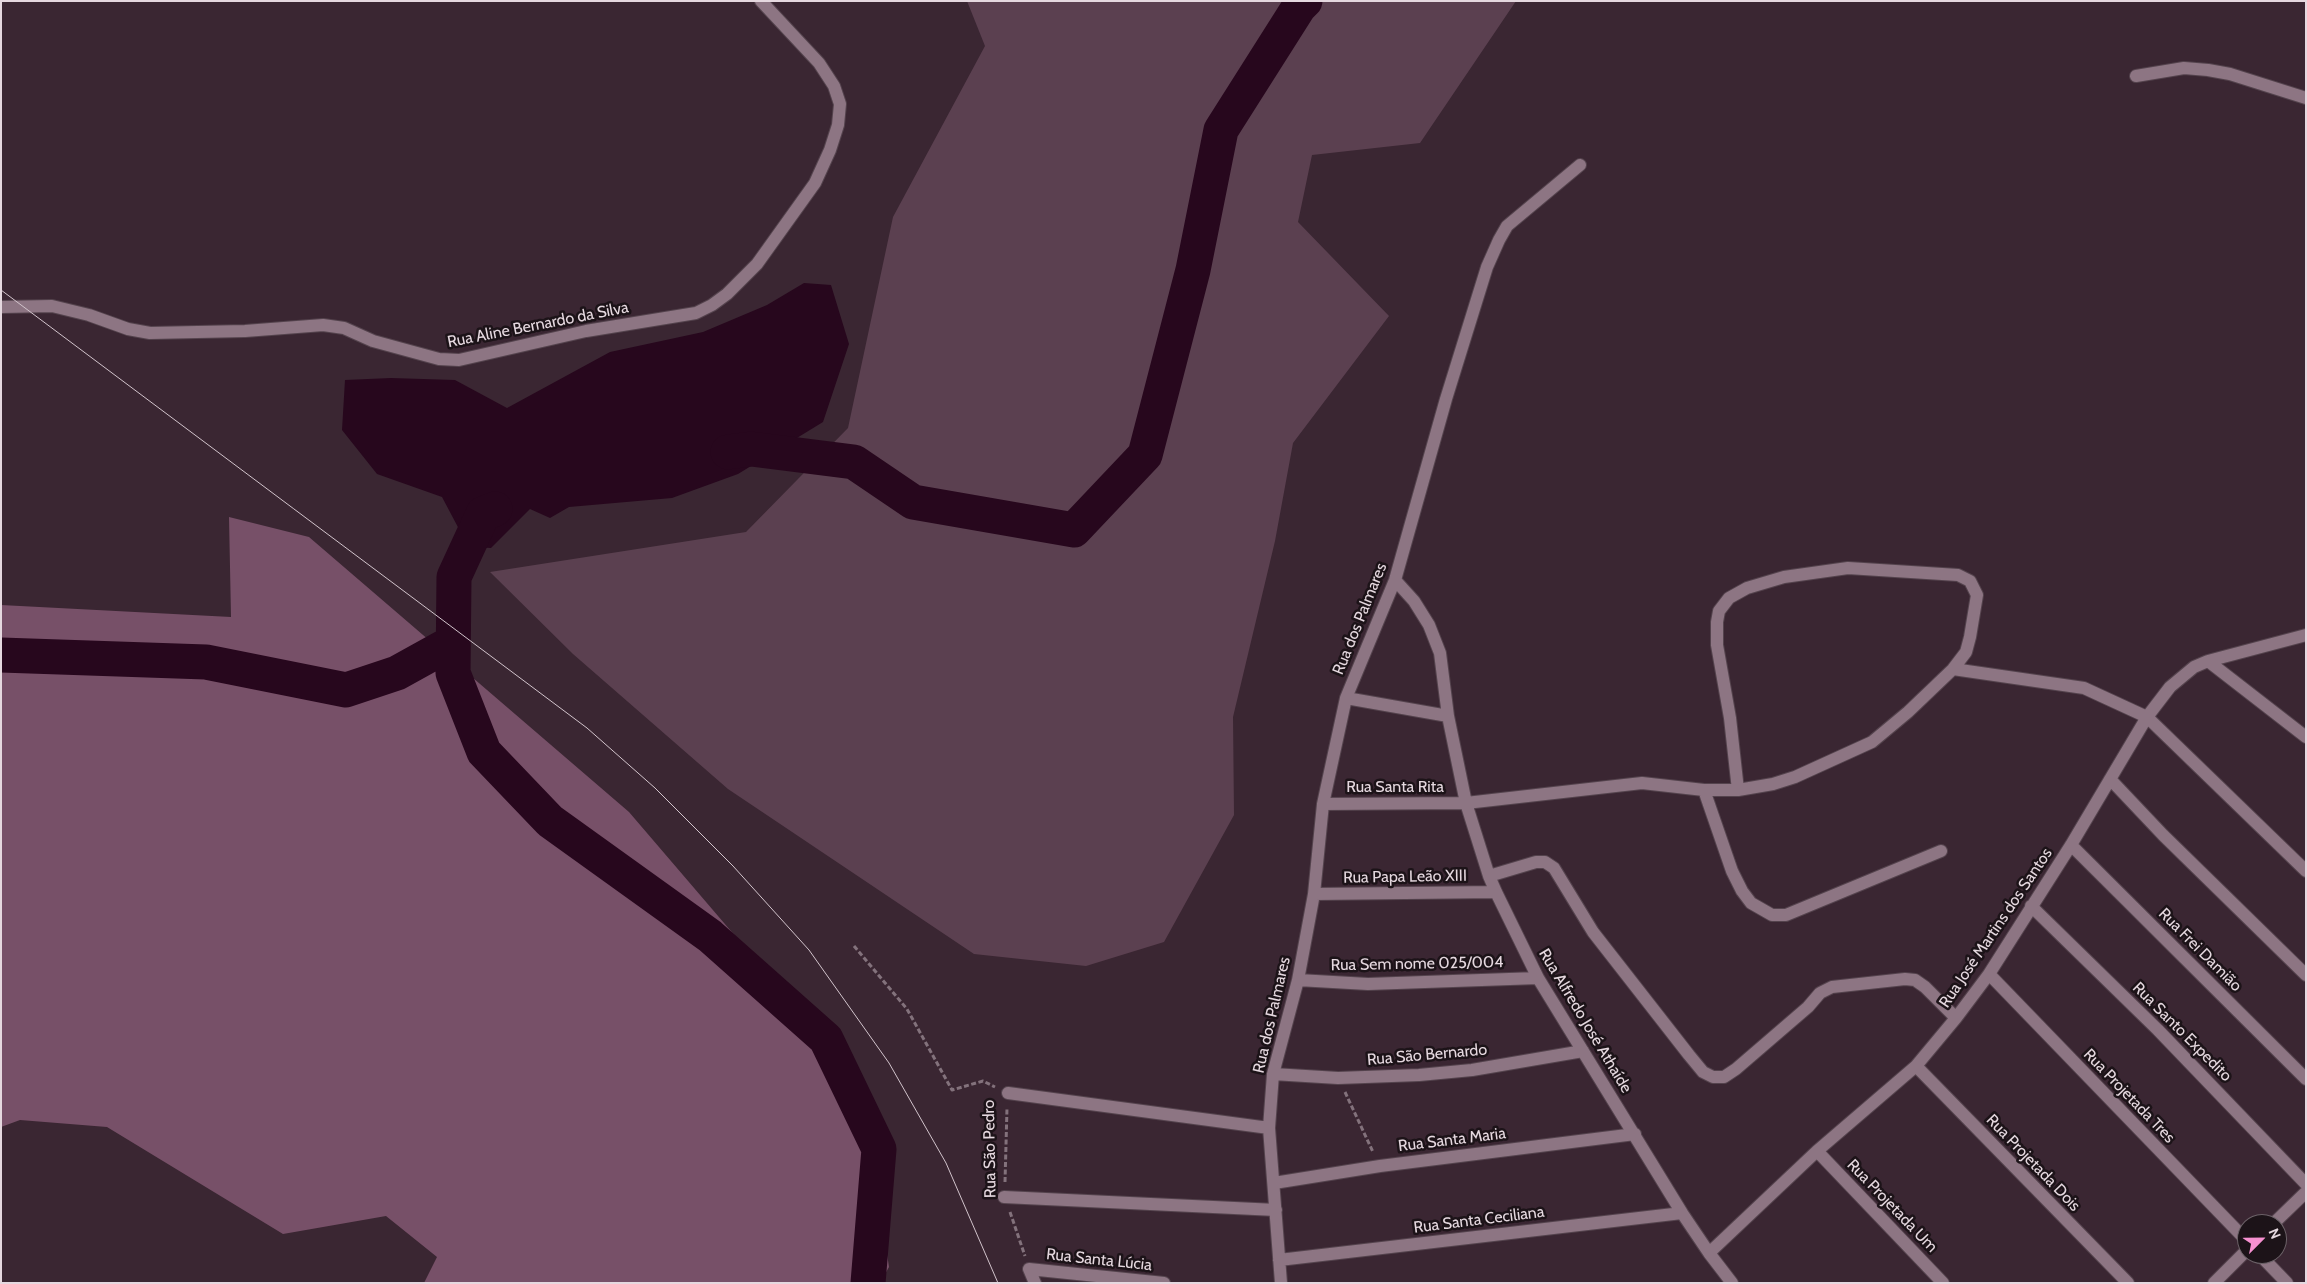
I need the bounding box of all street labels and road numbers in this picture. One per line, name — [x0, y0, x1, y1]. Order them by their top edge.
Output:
street label: Rua Aline Bernardo da Silva — [446, 298, 630, 352]
street label: Rua dos Palmares — [1329, 560, 1391, 678]
street label: Rua Santa Rita — [1346, 777, 1444, 797]
street label: Rua José Martins dos Santos — [1935, 845, 2057, 1011]
street label: Rua Papa Leão XIII — [1343, 866, 1467, 888]
street label: Rua Frei Damião — [2154, 904, 2246, 996]
street label: Rua Alfredo José Athaíde — [1534, 945, 1636, 1097]
street label: Rua Sem nome 025/004 — [1331, 953, 1503, 975]
street label: Rua dos Palmares — [1249, 955, 1295, 1075]
street label: Rua Santo Expedito — [2128, 978, 2236, 1086]
street label: Rua São Bernardo — [1366, 1040, 1488, 1070]
street label: Rua Projetada Tres — [2079, 1045, 2179, 1147]
street label: Rua São Pedro — [980, 1100, 1000, 1198]
street label: Rua Projetada Dois — [1982, 1111, 2084, 1215]
street label: Rua Santa Maria — [1397, 1124, 1507, 1156]
street label: Rua Projetada Um — [1843, 1155, 1941, 1257]
street label: Rua Santa Ceciliana — [1413, 1202, 1545, 1238]
street label: Rua Santa Lúcia — [1045, 1245, 1153, 1275]

